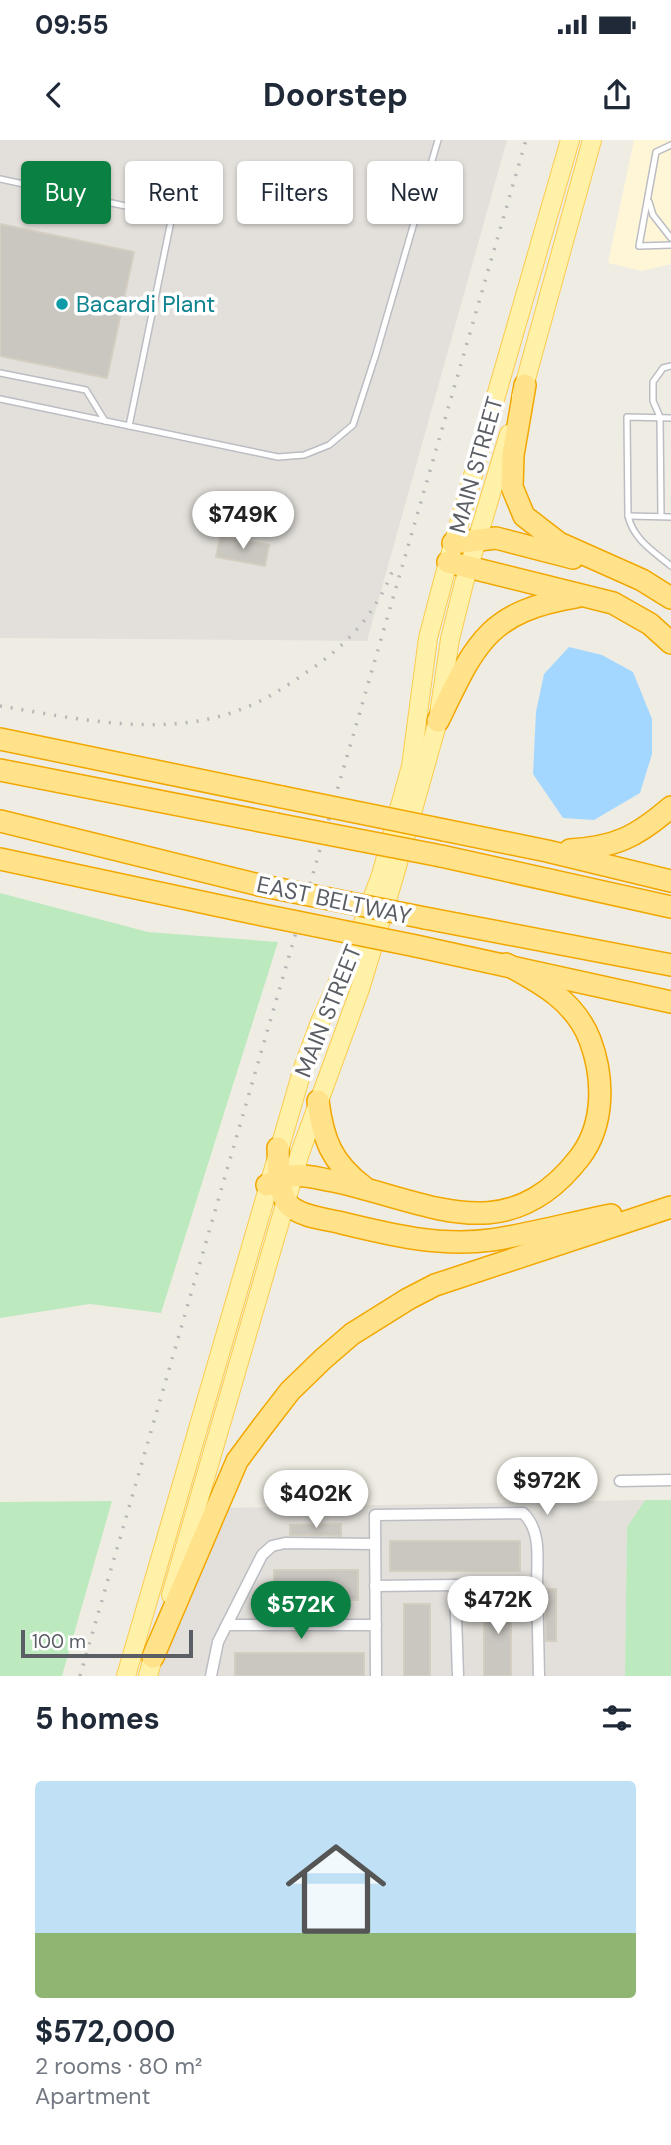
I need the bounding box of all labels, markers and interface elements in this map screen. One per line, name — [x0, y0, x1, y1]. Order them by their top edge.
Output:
text: 09:55 — [35, 8, 109, 42]
text: Doorstep — [263, 74, 408, 116]
icon: back — [35, 76, 73, 114]
icon: share — [598, 76, 636, 114]
chip: Buy — [21, 161, 111, 224]
chip: Rent — [125, 161, 223, 224]
chip: Filters — [237, 161, 353, 224]
chip: New — [367, 161, 463, 224]
place label: Bacardi Plant — [76, 289, 215, 319]
marker: Bacardi Plant — [54, 296, 70, 312]
street label: MAIN STREET — [442, 393, 510, 537]
pin: $749K — [194, 492, 292, 551]
text: $749K — [208, 499, 278, 529]
street label: EAST BELTWAY — [254, 869, 414, 931]
street label: MAIN STREET — [288, 940, 368, 1082]
pin: $972K — [498, 1458, 596, 1517]
text: $972K — [513, 1465, 581, 1495]
pin: $402K — [267, 1470, 365, 1530]
text: $402K — [279, 1478, 353, 1508]
pin: $472K — [449, 1576, 547, 1636]
pin: $572K — [252, 1582, 350, 1641]
text: $472K — [463, 1584, 533, 1614]
text: $572K — [267, 1589, 335, 1619]
scale bar — [21, 1627, 192, 1659]
text: 100 m — [32, 1629, 86, 1654]
text: 5 homes — [35, 1699, 160, 1738]
icon: filters — [598, 1699, 636, 1737]
icon: home — [273, 1826, 399, 1952]
text: $572,000 — [35, 2012, 175, 2051]
text: 2 rooms · 80 m² — [35, 2051, 202, 2081]
text: Apartment — [35, 2081, 150, 2111]

